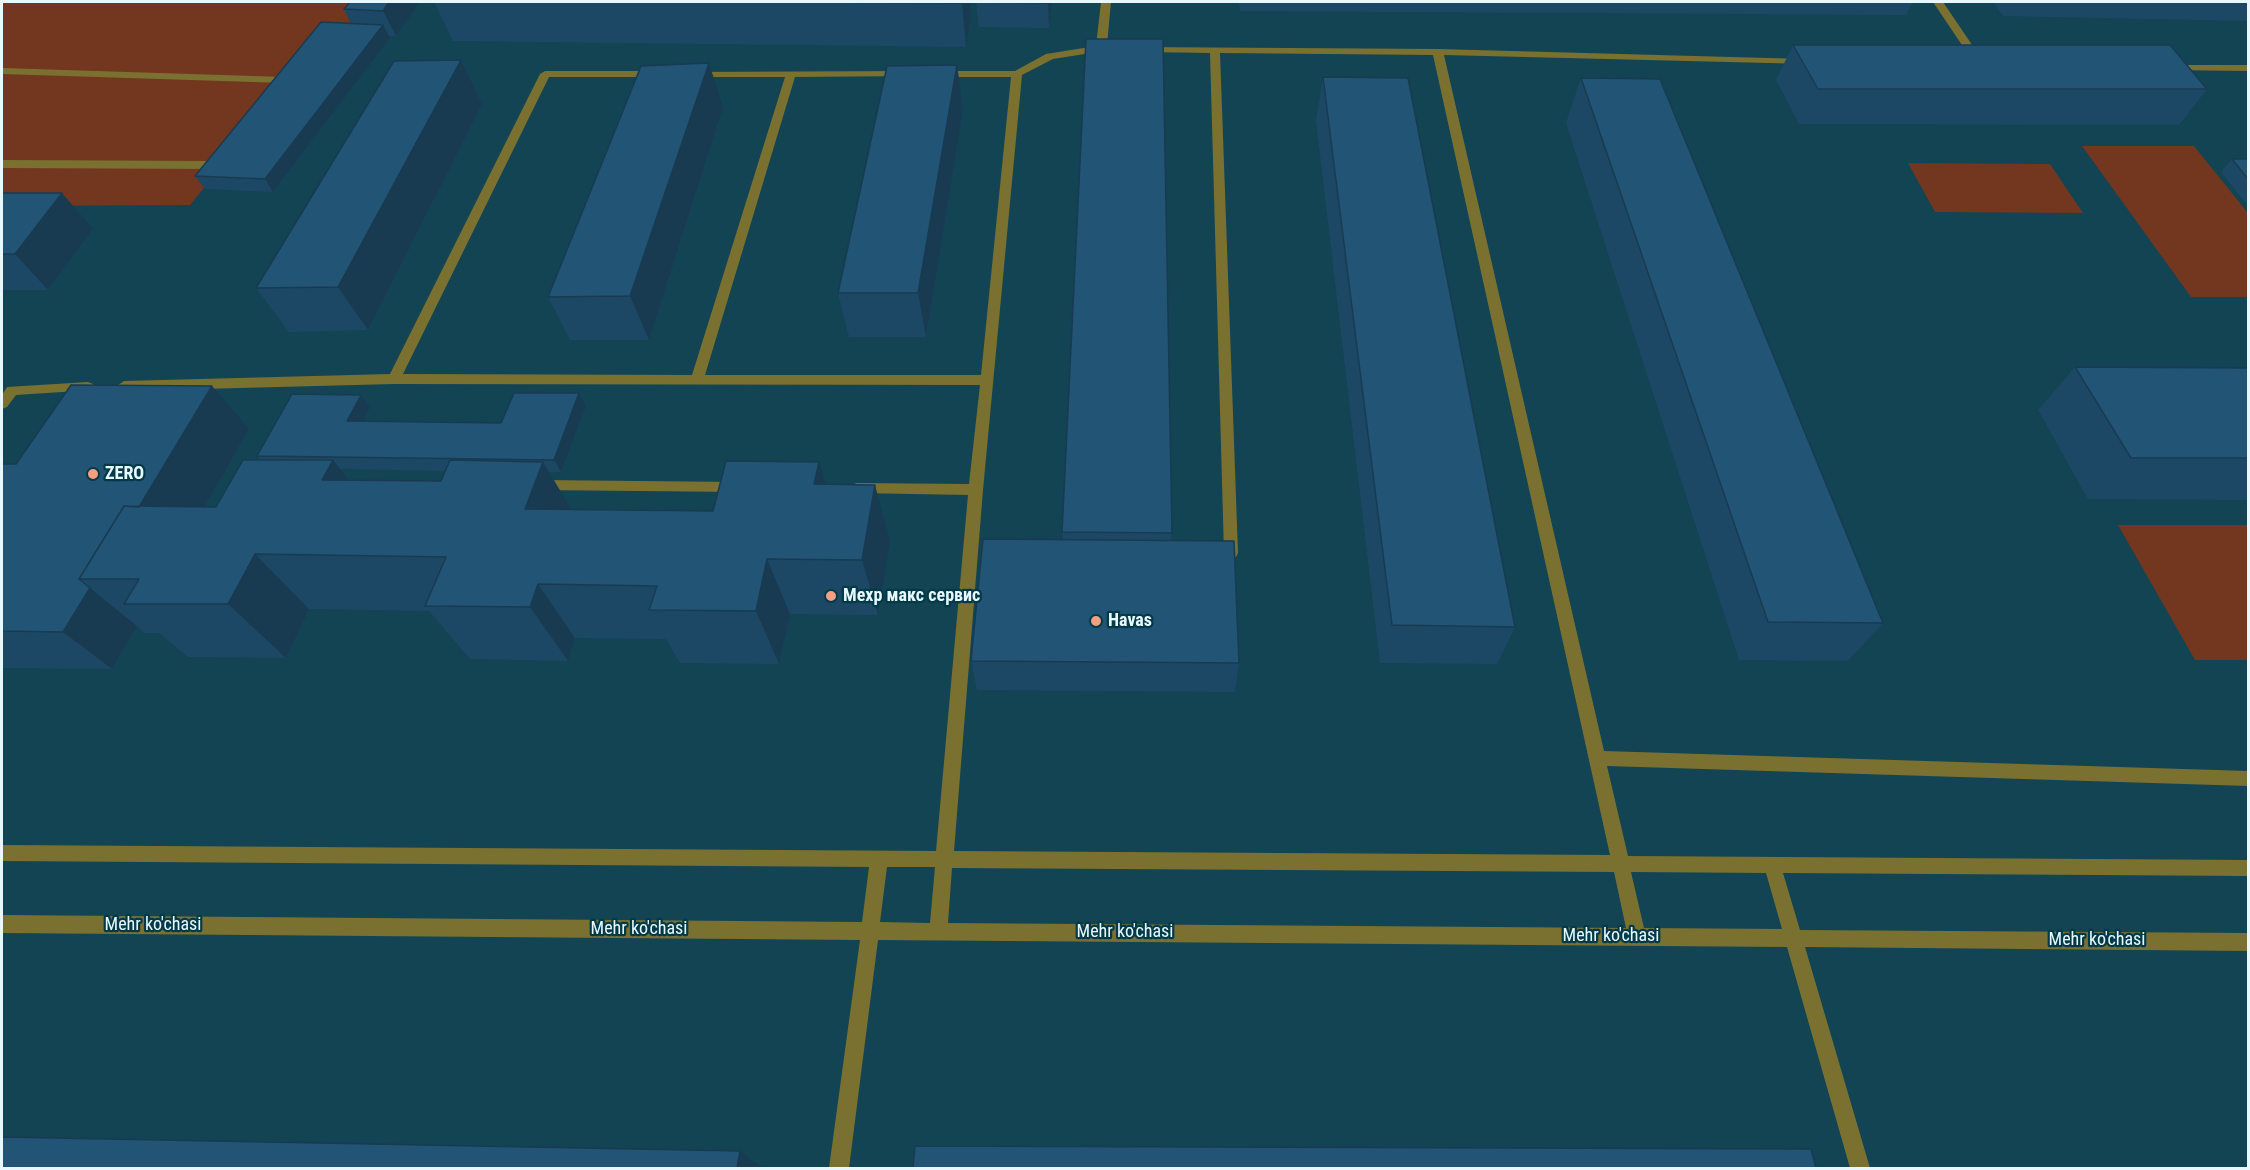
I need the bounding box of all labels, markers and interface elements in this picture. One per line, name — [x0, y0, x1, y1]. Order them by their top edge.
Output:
place label: ZERO — [105, 463, 144, 485]
marker: ZERO — [86, 467, 100, 481]
place label: Мехр макс сервис — [843, 585, 980, 607]
marker: Мехр макс сервис — [824, 589, 838, 603]
place label: Havas — [1108, 610, 1152, 632]
marker: Havas — [1089, 614, 1103, 628]
street label: Mehr ko'chasi — [105, 914, 201, 936]
street label: Mehr ko'chasi — [591, 918, 687, 940]
street label: Mehr ko'chasi — [1077, 921, 1173, 943]
street label: Mehr ko'chasi — [1563, 925, 1659, 947]
street label: Mehr ko'chasi — [2049, 929, 2145, 951]

